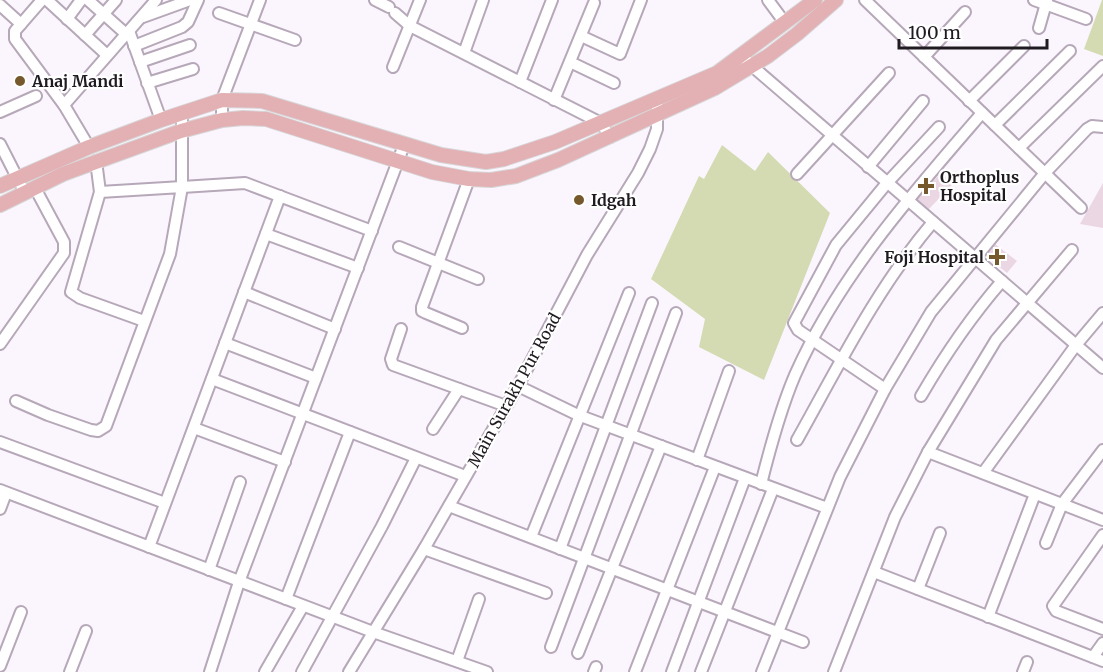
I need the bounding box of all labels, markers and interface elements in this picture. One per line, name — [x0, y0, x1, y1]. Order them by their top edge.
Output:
scale bar — [899, 12, 1048, 50]
text: 100 m — [908, 21, 961, 44]
place label: Anaj Mandi — [31, 71, 124, 91]
marker: Anaj Mandi — [13, 74, 27, 88]
place label: Orthoplus Hospital — [940, 167, 1019, 205]
marker: Orthoplus Hospital — [917, 177, 935, 195]
place label: Idgah — [591, 190, 637, 210]
marker: Idgah — [572, 193, 586, 207]
place label: Foji Hospital — [884, 247, 984, 267]
marker: Foji Hospital — [988, 248, 1006, 266]
street label: Main Surakh Pur Road — [463, 309, 565, 471]

